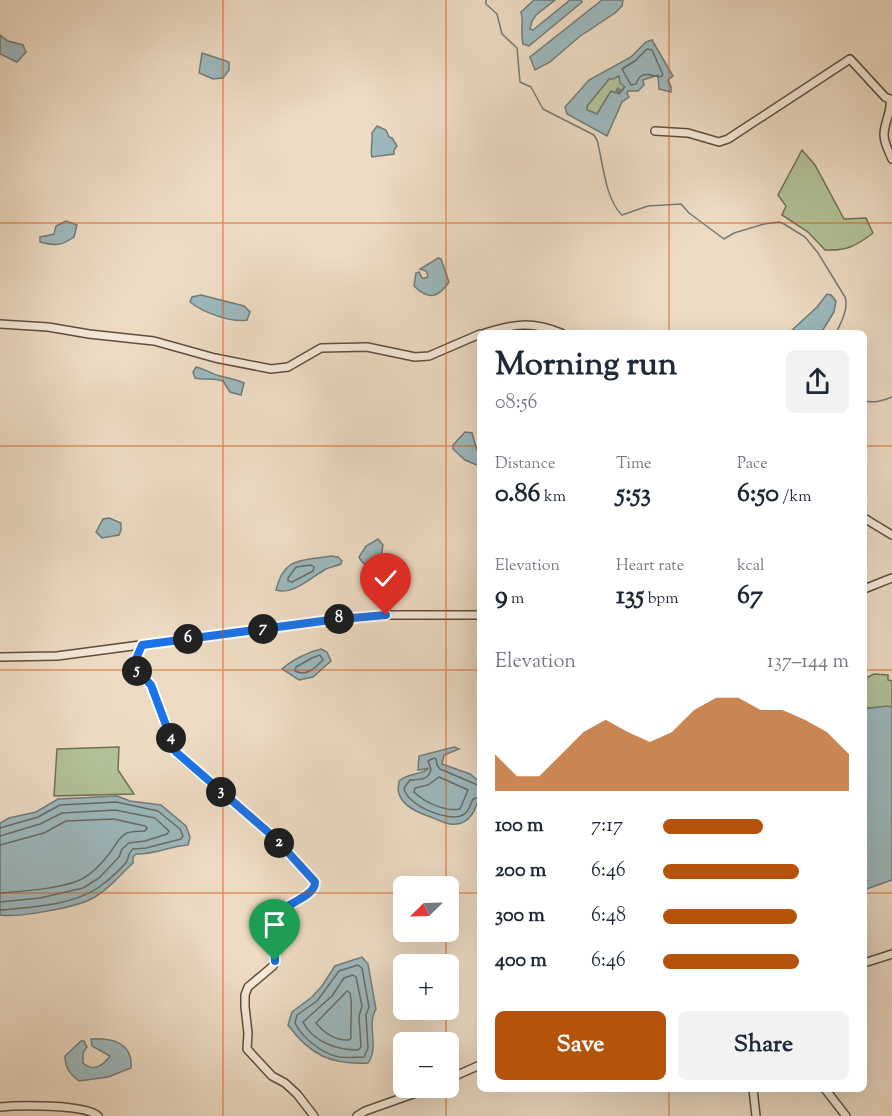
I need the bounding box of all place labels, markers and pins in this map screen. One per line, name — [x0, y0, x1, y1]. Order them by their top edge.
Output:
pin — [360, 553, 411, 615]
pin: 8 — [324, 604, 354, 634]
pin: 7 — [248, 614, 278, 644]
pin: 6 — [173, 624, 203, 654]
pin: 5 — [122, 656, 152, 686]
pin: 4 — [156, 723, 186, 753]
pin: 3 — [206, 777, 236, 807]
pin: 2 — [264, 828, 294, 858]
pin — [249, 899, 300, 961]

